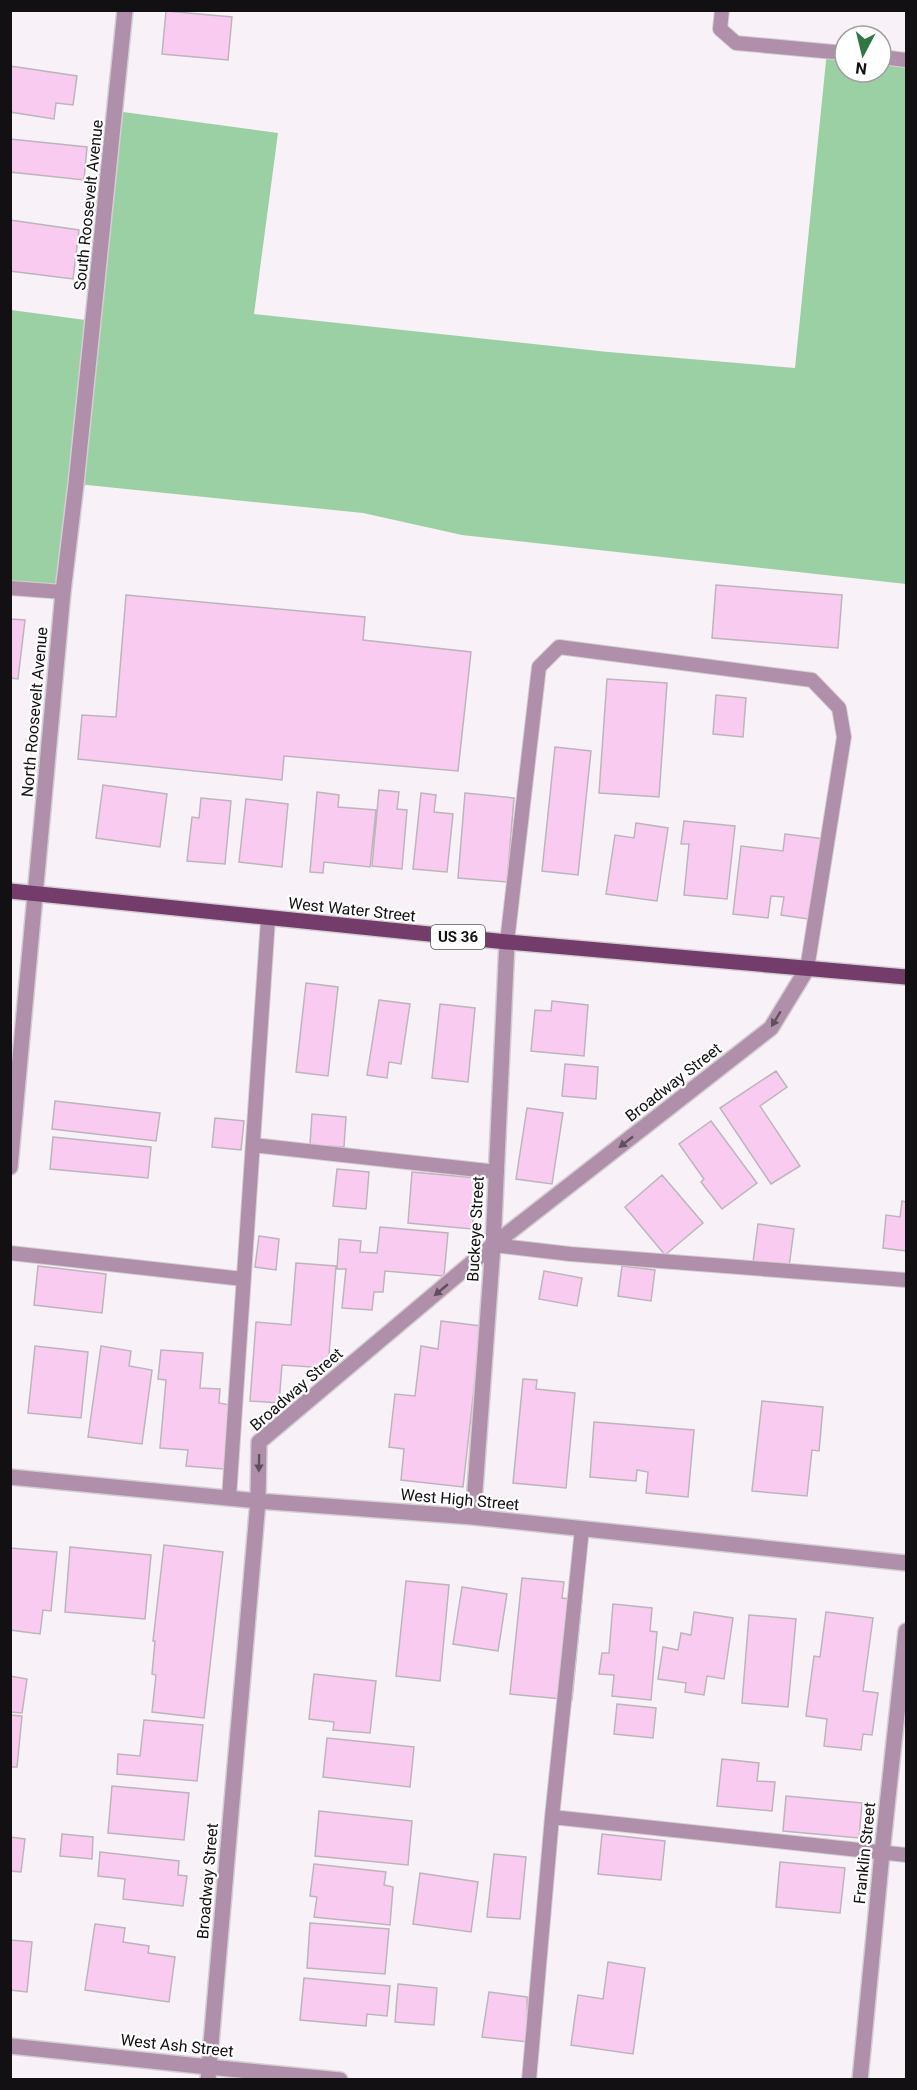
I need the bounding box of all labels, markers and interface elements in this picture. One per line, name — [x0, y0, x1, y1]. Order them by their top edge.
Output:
north arrow — [833, 24, 893, 84]
text: N — [854, 58, 868, 79]
street label: South Roosevelt Avenue — [70, 119, 107, 291]
street label: North Roosevelt Avenue — [18, 626, 51, 798]
street label: West Water Street — [287, 893, 417, 926]
road number: US 36 — [431, 925, 485, 949]
one-way arrow — [771, 1011, 782, 1027]
street label: Broadway Street — [622, 1039, 725, 1126]
one-way arrow — [618, 1135, 633, 1147]
street label: Buckeye Street — [463, 1176, 488, 1282]
one-way arrow — [433, 1283, 449, 1296]
street label: Broadway Street — [246, 1344, 347, 1435]
one-way arrow — [254, 1454, 263, 1473]
street label: West High Street — [400, 1485, 520, 1514]
street label: Franklin Street — [850, 1801, 879, 1905]
street label: Broadway Street — [193, 1822, 222, 1940]
street label: West Ash Street — [119, 2030, 234, 2061]

